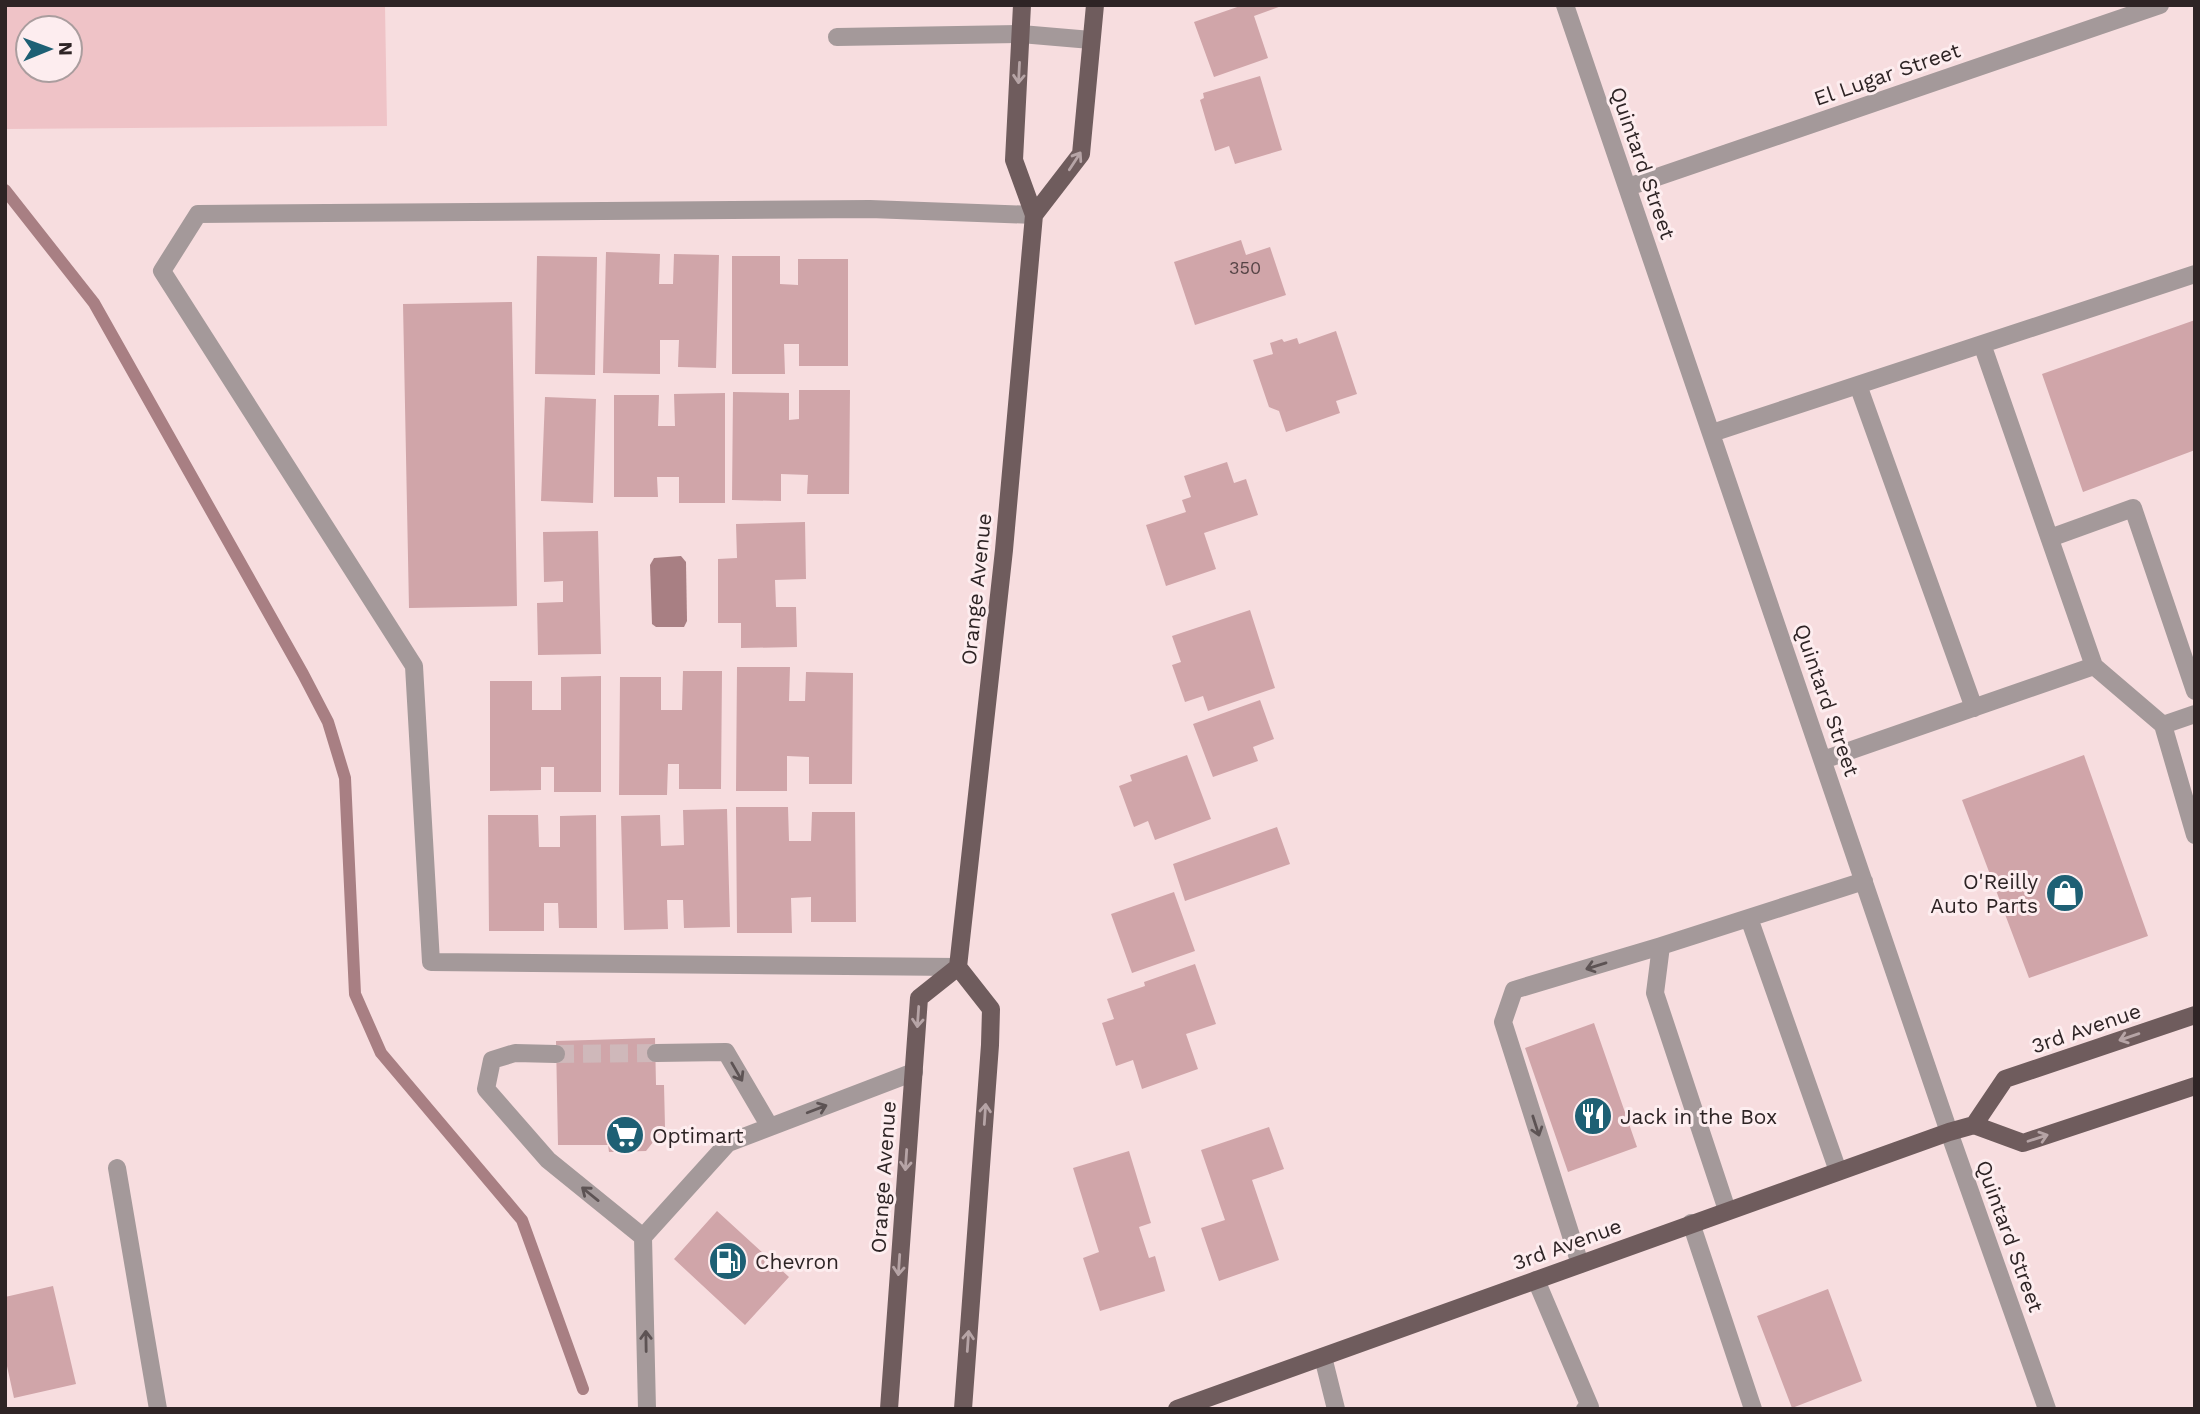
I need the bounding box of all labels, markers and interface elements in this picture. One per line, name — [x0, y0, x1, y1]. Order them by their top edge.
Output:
north arrow — [14, 14, 84, 84]
street label: El Lugar Street — [1811, 37, 1964, 111]
text: N — [54, 41, 77, 56]
one-way arrow — [1012, 62, 1025, 85]
street label: Quintard Street — [1605, 83, 1681, 243]
one-way arrow — [1067, 152, 1082, 171]
house number: 350 — [1229, 257, 1261, 278]
street label: Orange Avenue — [956, 512, 996, 666]
street label: Quintard Street — [1789, 620, 1865, 780]
place label: O'Reilly Auto Parts — [1930, 869, 2038, 918]
shop icon: O'Reilly Auto Parts — [2044, 872, 2086, 914]
one-way arrow — [1585, 960, 1607, 973]
street label: 3rd Avenue — [2028, 998, 2144, 1058]
one-way arrow — [911, 1005, 924, 1028]
one-way arrow — [2119, 1032, 2141, 1044]
one-way arrow — [730, 1061, 744, 1081]
restaurant icon: Jack in the Box — [1572, 1095, 1614, 1137]
street label: Orange Avenue — [865, 1100, 901, 1254]
one-way arrow — [805, 1102, 827, 1114]
one-way arrow — [979, 1103, 992, 1126]
place label: Jack in the Box — [1620, 1104, 1777, 1129]
supermarket icon: Optimart — [604, 1114, 646, 1156]
one-way arrow — [1531, 1114, 1543, 1136]
place label: Optimart — [652, 1123, 744, 1148]
one-way arrow — [2027, 1131, 2049, 1144]
one-way arrow — [899, 1148, 912, 1171]
street label: Quintard Street — [1971, 1157, 2049, 1315]
one-way arrow — [582, 1186, 600, 1202]
street label: 3rd Avenue — [1509, 1213, 1625, 1275]
fuel station icon: Chevron — [707, 1240, 749, 1282]
place label: Chevron — [755, 1249, 839, 1274]
one-way arrow — [892, 1253, 905, 1276]
one-way arrow — [639, 1329, 652, 1352]
one-way arrow — [962, 1330, 975, 1352]

